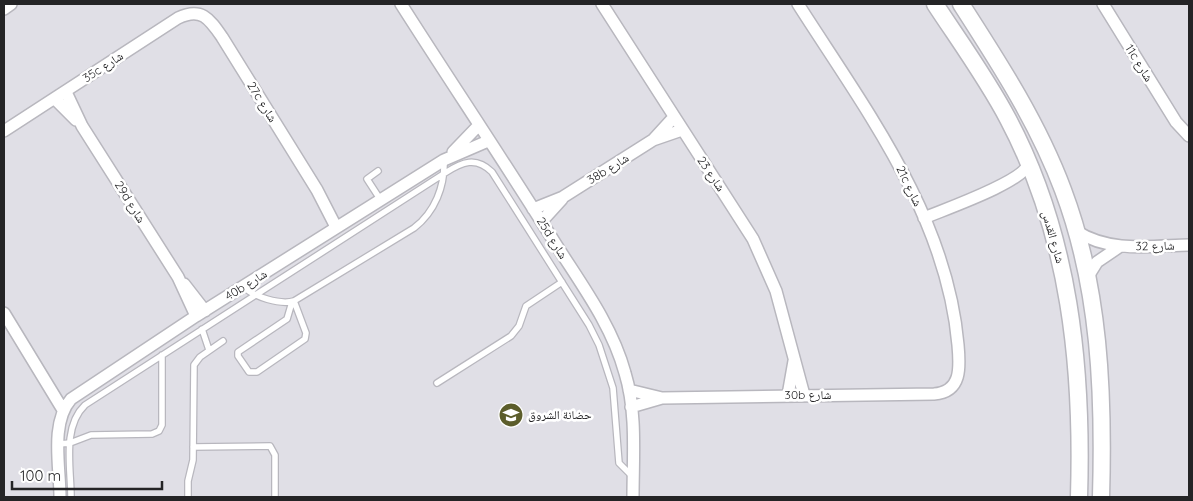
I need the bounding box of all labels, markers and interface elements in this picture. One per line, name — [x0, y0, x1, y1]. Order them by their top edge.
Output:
street label: 11c شارع — [1121, 41, 1157, 85]
street label: 35c شارع — [80, 48, 126, 86]
street label: 27c شارع — [243, 79, 281, 125]
street label: 38b شارع — [584, 150, 632, 188]
street label: شارع 23 — [693, 153, 729, 195]
street label: 21c شارع — [892, 163, 926, 209]
street label: 29d شارع — [111, 178, 149, 226]
street label: شارع القدس — [1038, 209, 1068, 265]
street label: 25d شارع — [533, 214, 571, 262]
street label: شارع 32 — [1135, 238, 1175, 254]
street label: 40b شارع — [222, 266, 270, 304]
street label: 30b شارع — [785, 387, 832, 403]
school or university icon: حضانة الشروق — [498, 402, 524, 428]
place label: حضانة الشروق — [528, 407, 592, 422]
scale bar — [12, 458, 162, 490]
text: 100 m — [20, 466, 61, 485]

